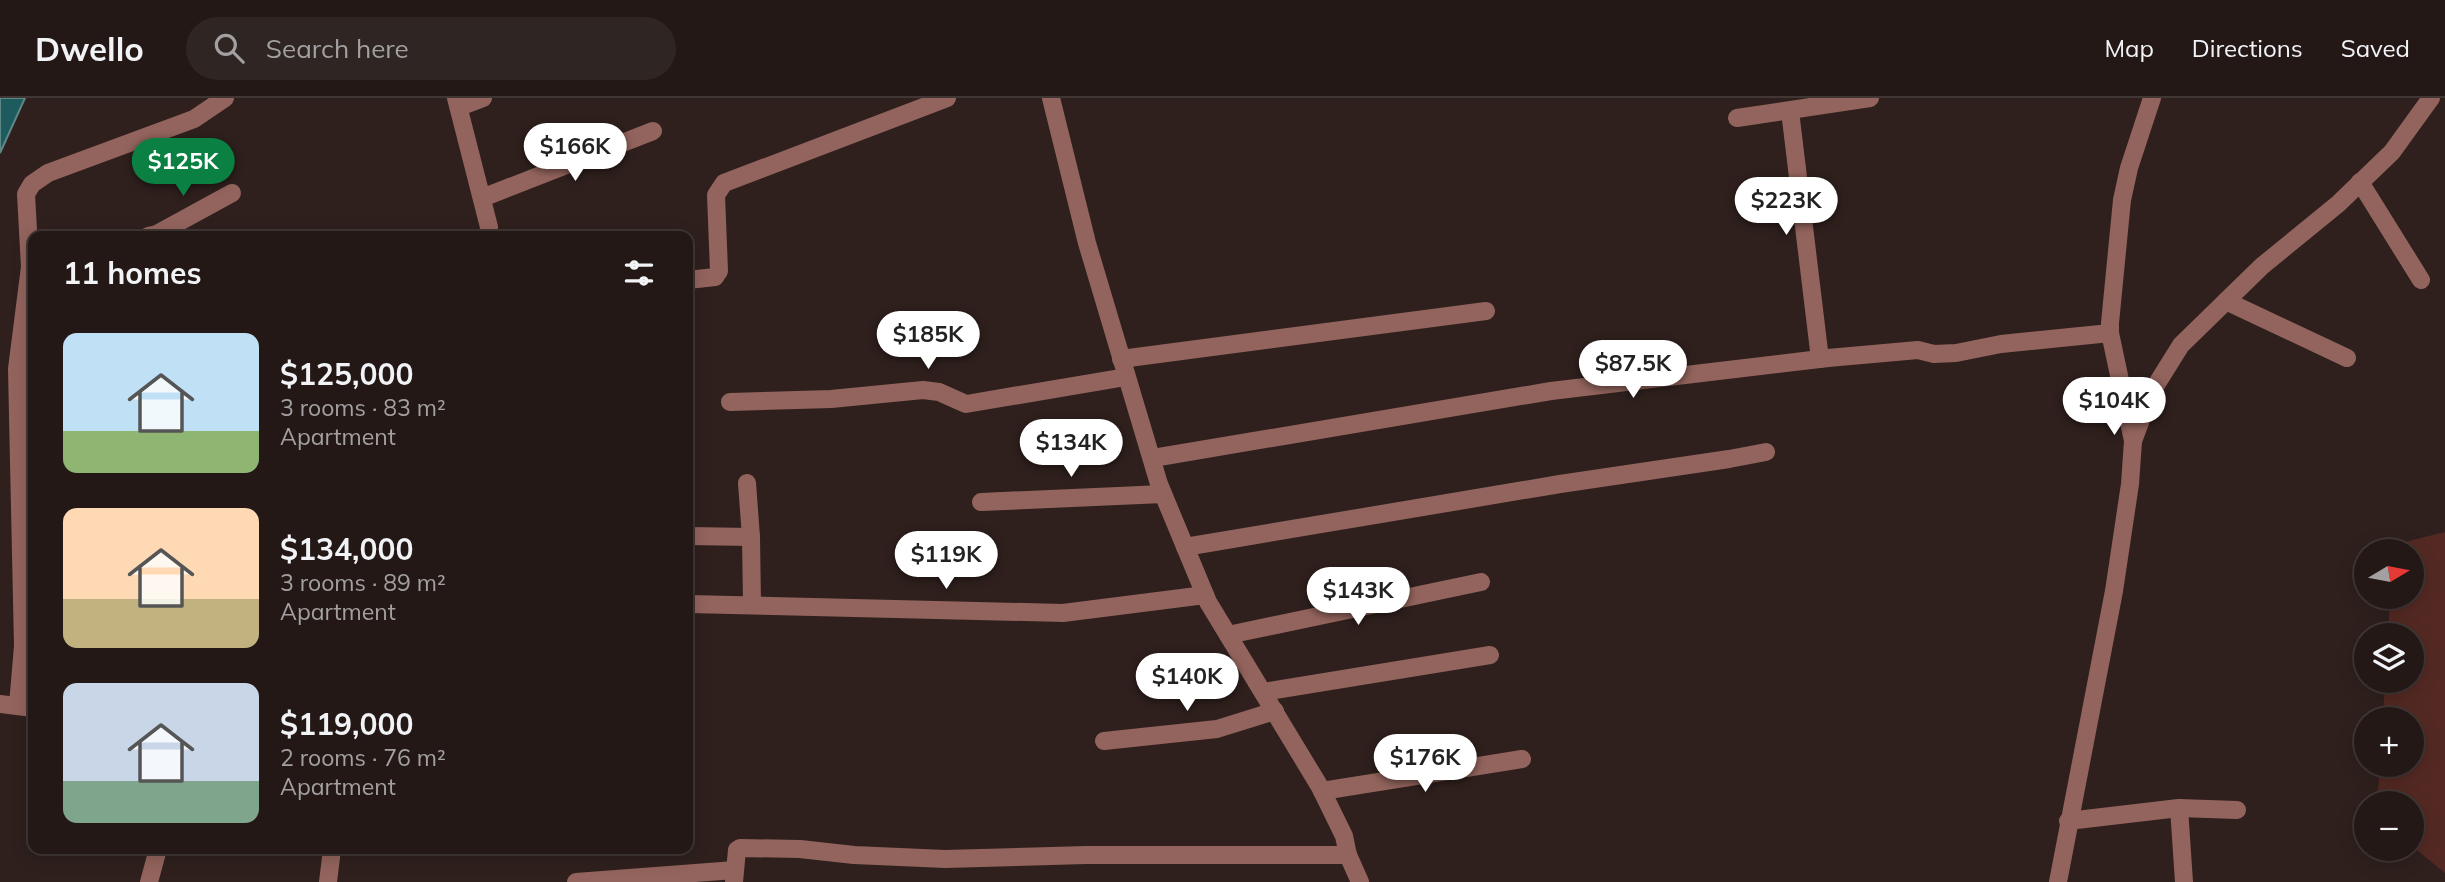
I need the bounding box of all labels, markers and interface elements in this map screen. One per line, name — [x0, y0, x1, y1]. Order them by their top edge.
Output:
search box — [186, 17, 676, 80]
text: Dwello — [35, 28, 144, 69]
icon: search — [210, 29, 248, 67]
text: Search here — [266, 32, 409, 65]
text: Map — [2104, 33, 2154, 63]
text: Directions — [2192, 33, 2303, 63]
text: Saved — [2341, 33, 2410, 63]
pin: $166K — [526, 123, 624, 183]
text: $166K — [540, 131, 610, 160]
pin: $125K — [134, 139, 232, 198]
text: $125K — [148, 146, 218, 175]
pin: $223K — [1737, 178, 1835, 237]
text: $223K — [1751, 185, 1821, 214]
text: 11 homes — [63, 254, 202, 292]
icon: filters — [620, 254, 658, 292]
pin: $185K — [879, 312, 977, 371]
text: $185K — [893, 319, 963, 348]
pin: $87.5K — [1576, 341, 1690, 400]
text: $87.5K — [1595, 348, 1671, 377]
text: $125,000 — [280, 355, 413, 393]
icon: home — [119, 361, 203, 445]
pin: $104K — [2065, 378, 2163, 437]
text: $104K — [2079, 385, 2149, 414]
text: 3 rooms · 83 m² — [280, 393, 446, 422]
pin: $134K — [1022, 420, 1120, 479]
text: Apartment — [280, 422, 396, 451]
text: $134K — [1036, 427, 1106, 456]
text: $134,000 — [280, 530, 413, 568]
pin: $119K — [897, 532, 995, 591]
icon: home — [119, 536, 203, 620]
text: $119K — [911, 539, 981, 568]
north arrow — [2354, 539, 2424, 609]
map controls — [2354, 539, 2424, 861]
text: 3 rooms · 89 m² — [280, 568, 446, 597]
pin: $143K — [1309, 568, 1407, 627]
text: $143K — [1323, 575, 1393, 604]
text: Apartment — [280, 597, 396, 626]
button: layers — [2354, 623, 2424, 693]
pin: $140K — [1138, 654, 1236, 713]
text: $140K — [1152, 661, 1222, 690]
text: $119,000 — [280, 705, 413, 743]
button: + — [2354, 707, 2424, 777]
icon: home — [119, 711, 203, 795]
pin: $176K — [1376, 734, 1474, 794]
text: $176K — [1390, 742, 1460, 771]
text: 2 rooms · 76 m² — [280, 743, 446, 772]
text: Apartment — [280, 772, 396, 801]
button: − — [2354, 791, 2424, 861]

